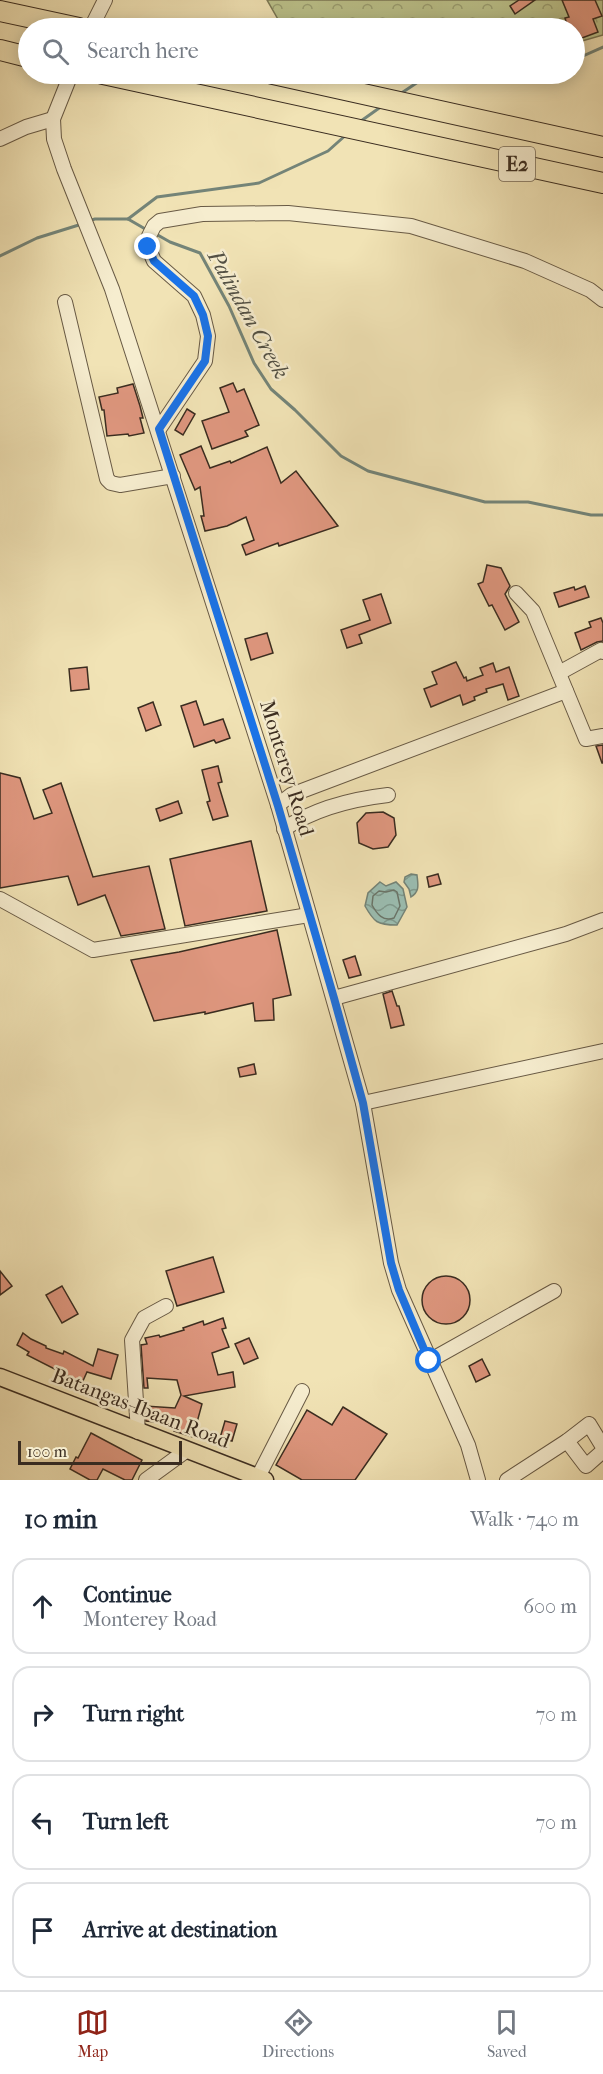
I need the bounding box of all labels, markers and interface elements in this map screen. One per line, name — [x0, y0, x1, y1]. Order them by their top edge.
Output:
search box — [18, 18, 585, 84]
icon: search — [39, 35, 72, 68]
text: Search here — [87, 38, 199, 64]
road number: E2 — [499, 147, 535, 181]
route end — [134, 233, 160, 259]
water label: Palindan Creek — [202, 245, 294, 383]
street label: Monterey Road — [255, 697, 319, 839]
route start — [415, 1347, 441, 1373]
street label: Batangas-Ibaan Road — [48, 1363, 234, 1453]
scale bar — [18, 1438, 182, 1466]
text: 100 m — [27, 1442, 67, 1461]
text: 10 min — [24, 1504, 97, 1535]
text: Walk · 740 m — [470, 1508, 579, 1531]
text: Continue — [83, 1582, 172, 1608]
icon: ahead — [26, 1590, 59, 1623]
text: 600 m — [523, 1595, 577, 1618]
text: Monterey Road — [83, 1608, 217, 1631]
icon: right — [26, 1698, 59, 1731]
text: Turn right — [83, 1701, 184, 1727]
text: 70 m — [535, 1703, 577, 1726]
icon: left — [26, 1806, 59, 1839]
text: Turn left — [83, 1809, 169, 1835]
text: 70 m — [535, 1811, 577, 1834]
icon: arrive — [26, 1914, 59, 1947]
text: Arrive at destination — [83, 1917, 277, 1943]
tab: Map — [76, 2006, 109, 2061]
tab: Directions — [262, 2006, 334, 2061]
tab: Saved — [487, 2006, 527, 2061]

